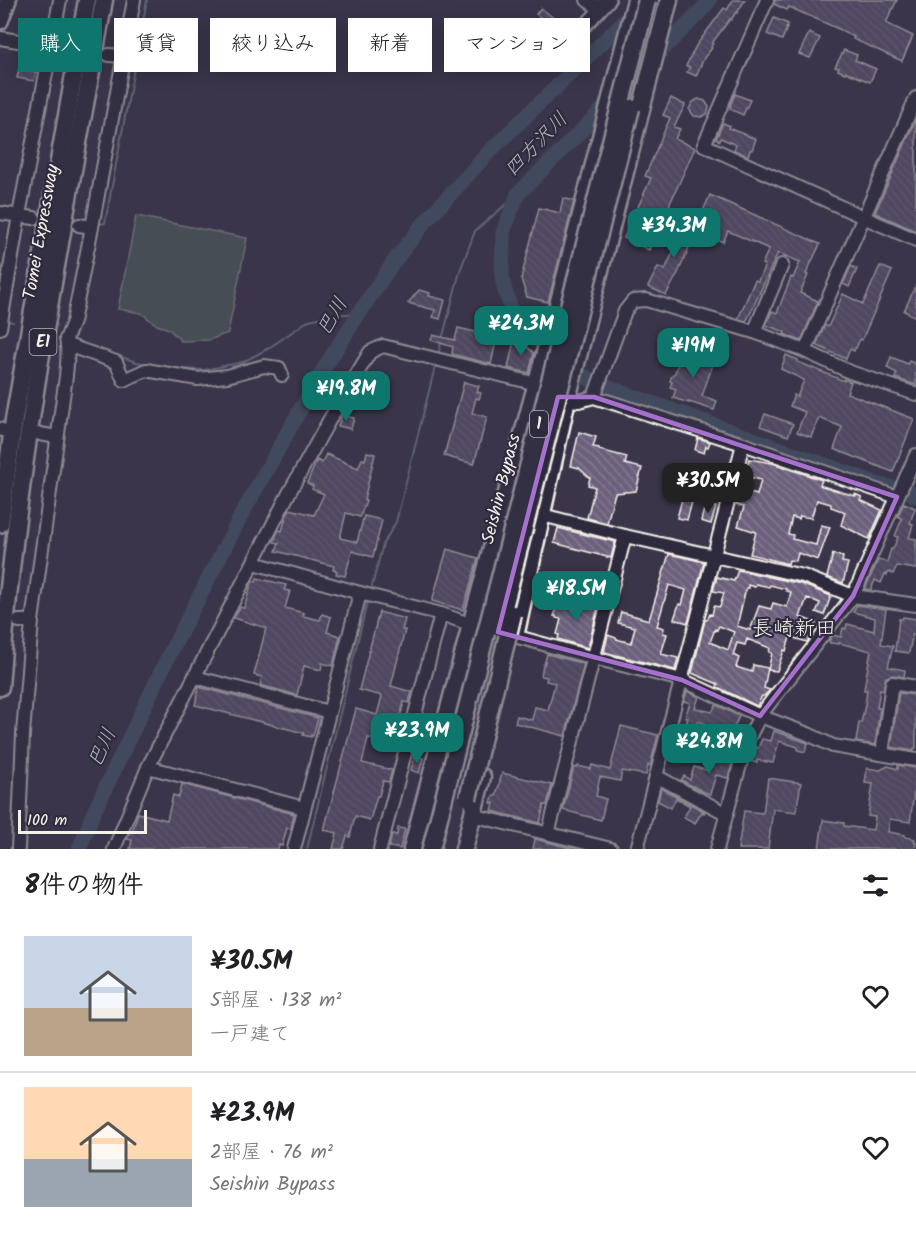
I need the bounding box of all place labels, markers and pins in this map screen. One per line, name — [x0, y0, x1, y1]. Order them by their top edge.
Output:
pin: ¥34.3M — [625, 208, 723, 259]
pin: ¥24.3M — [472, 306, 570, 357]
pin: ¥19M — [657, 328, 729, 379]
pin: ¥19.8M — [297, 371, 395, 422]
pin: ¥30.5M — [659, 463, 757, 514]
pin: ¥18.5M — [527, 571, 625, 622]
pin: ¥23.9M — [368, 713, 466, 764]
pin: ¥24.8M — [660, 724, 758, 775]

